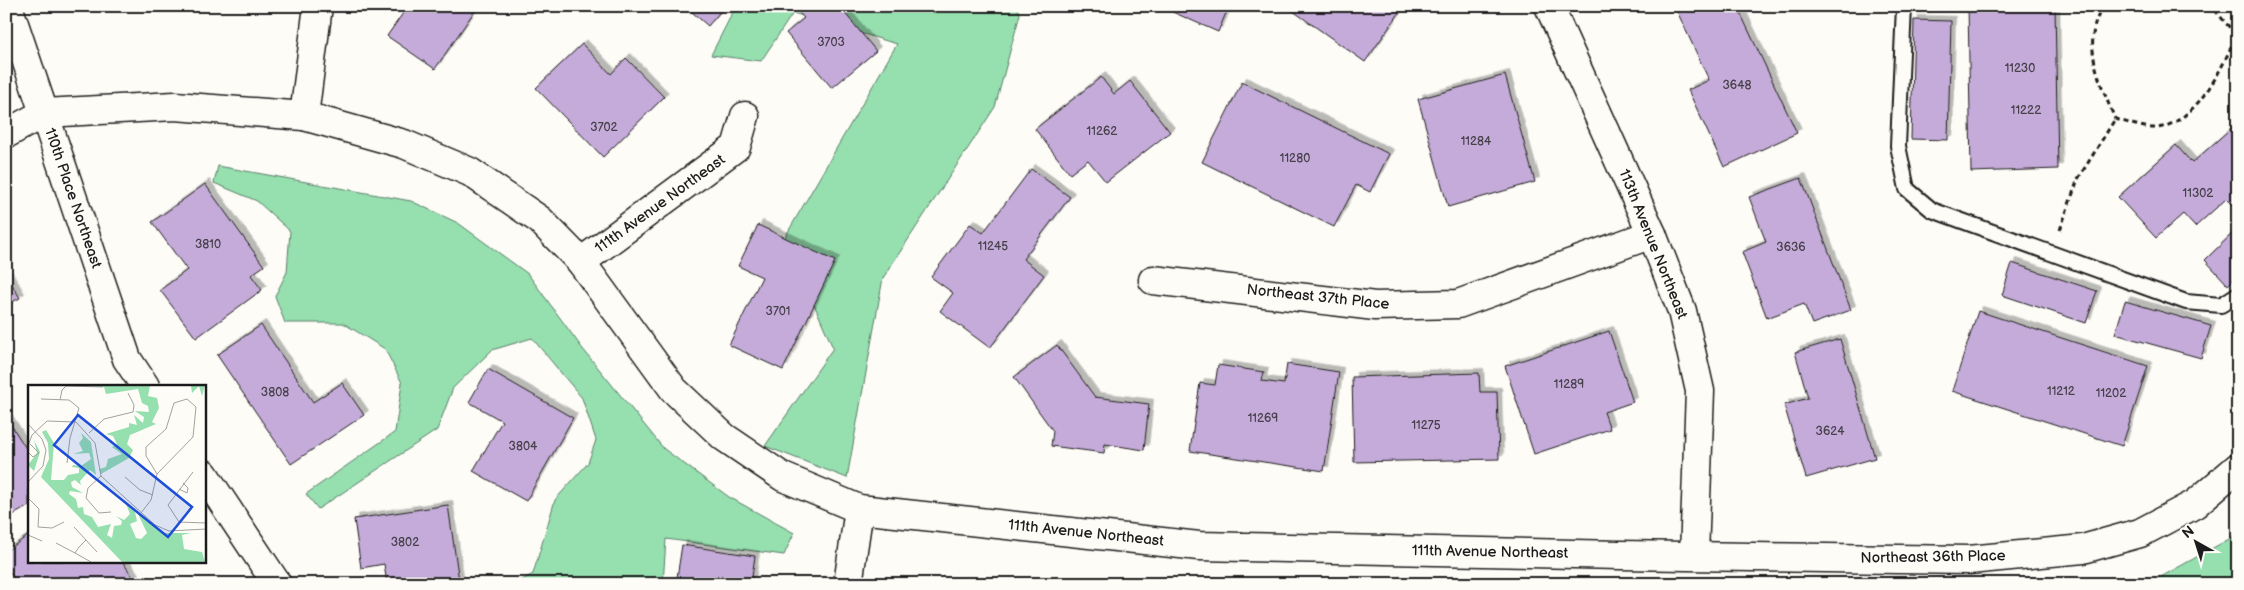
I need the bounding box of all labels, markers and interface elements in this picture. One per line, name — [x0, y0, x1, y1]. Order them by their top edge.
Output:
house number: 3703 — [817, 35, 845, 50]
house number: 11230 — [2005, 61, 2035, 76]
house number: 3648 — [1722, 78, 1752, 93]
house number: 11222 — [2011, 103, 2041, 118]
house number: 3702 — [590, 120, 618, 135]
house number: 11262 — [1087, 124, 1117, 139]
street label: 110th Place Northeast — [40, 125, 106, 271]
house number: 11284 — [1461, 134, 1492, 149]
street label: 111th Avenue Northeast — [591, 150, 729, 258]
house number: 11280 — [1280, 151, 1310, 166]
street label: 113th Avenue Northeast — [1614, 166, 1692, 322]
house number: 11302 — [2183, 186, 2213, 201]
house number: 3810 — [195, 237, 221, 252]
house number: 11245 — [978, 239, 1008, 254]
house number: 3636 — [1776, 240, 1806, 255]
street label: Northeast 37th Place — [1246, 280, 1390, 314]
house number: 3701 — [766, 304, 790, 319]
house number: 11289 — [1554, 377, 1584, 392]
house number: 11212 — [2047, 384, 2075, 399]
inset map — [28, 385, 205, 562]
house number: 3808 — [261, 385, 289, 400]
house number: 11202 — [2096, 386, 2126, 401]
house number: 11269 — [1248, 411, 1278, 426]
house number: 11275 — [1411, 418, 1441, 433]
house number: 3624 — [1816, 424, 1845, 439]
house number: 3804 — [509, 439, 538, 454]
street label: 111th Avenue Northeast — [1007, 515, 1165, 551]
north arrow — [2172, 518, 2222, 568]
text: N — [2179, 522, 2198, 542]
house number: 3802 — [391, 535, 419, 550]
street label: 111th Avenue Northeast — [1412, 541, 1569, 563]
street label: Northeast 36th Place — [1860, 546, 2006, 568]

